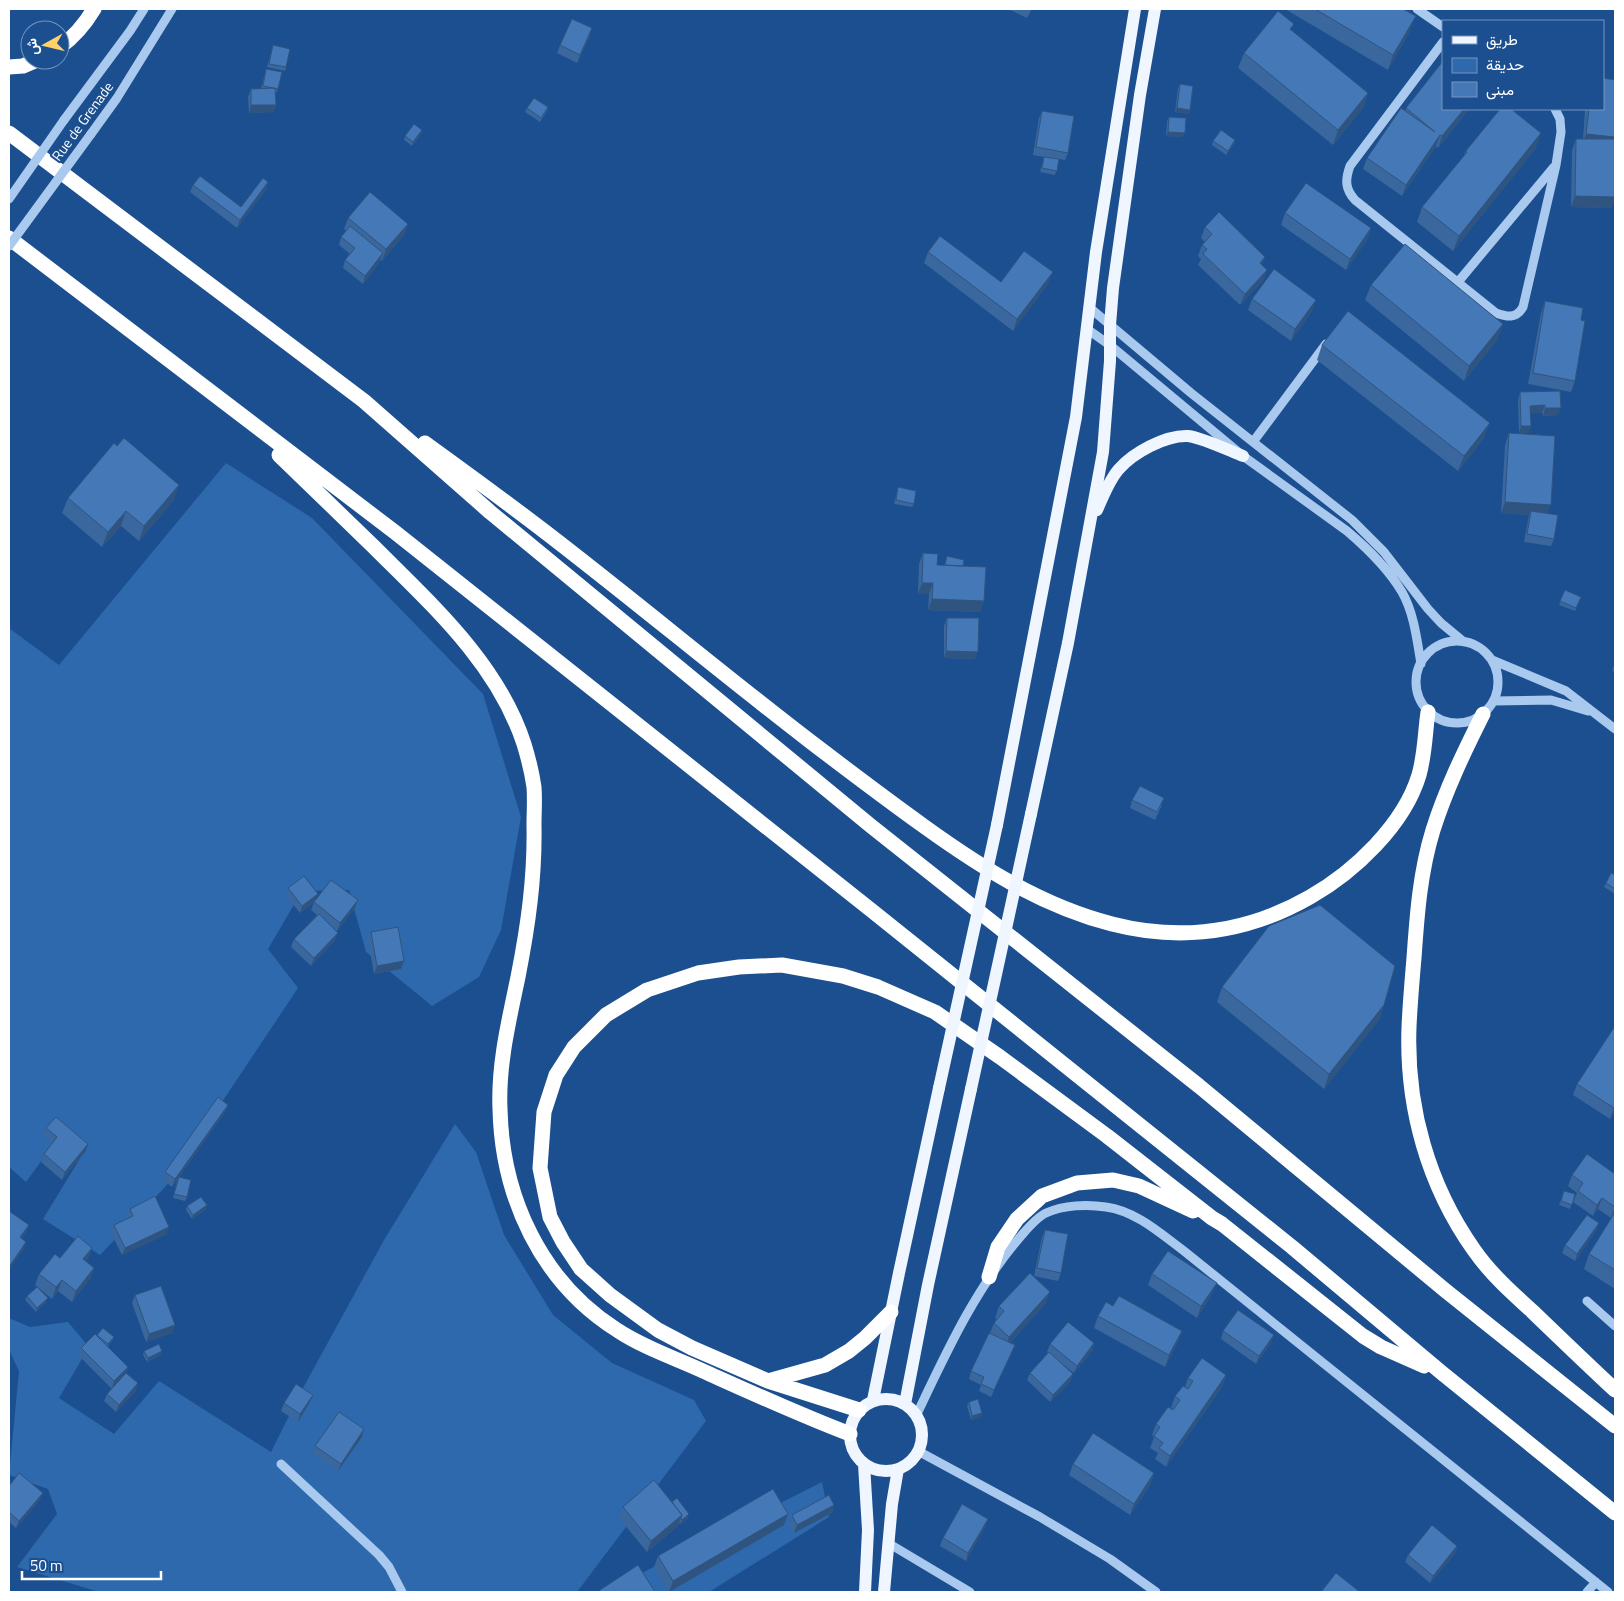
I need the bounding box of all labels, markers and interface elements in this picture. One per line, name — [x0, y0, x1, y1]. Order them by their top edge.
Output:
north arrow — [20, 20, 70, 70]
legend — [1442, 20, 1604, 110]
text: طريق — [1486, 28, 1518, 51]
text: ش — [20, 37, 43, 57]
text: حديقة — [1486, 53, 1524, 76]
street label: Rue de Grenade — [46, 77, 118, 165]
text: مبنى — [1486, 78, 1514, 101]
scale bar — [22, 1548, 161, 1580]
text: 50 m — [30, 1554, 63, 1577]

